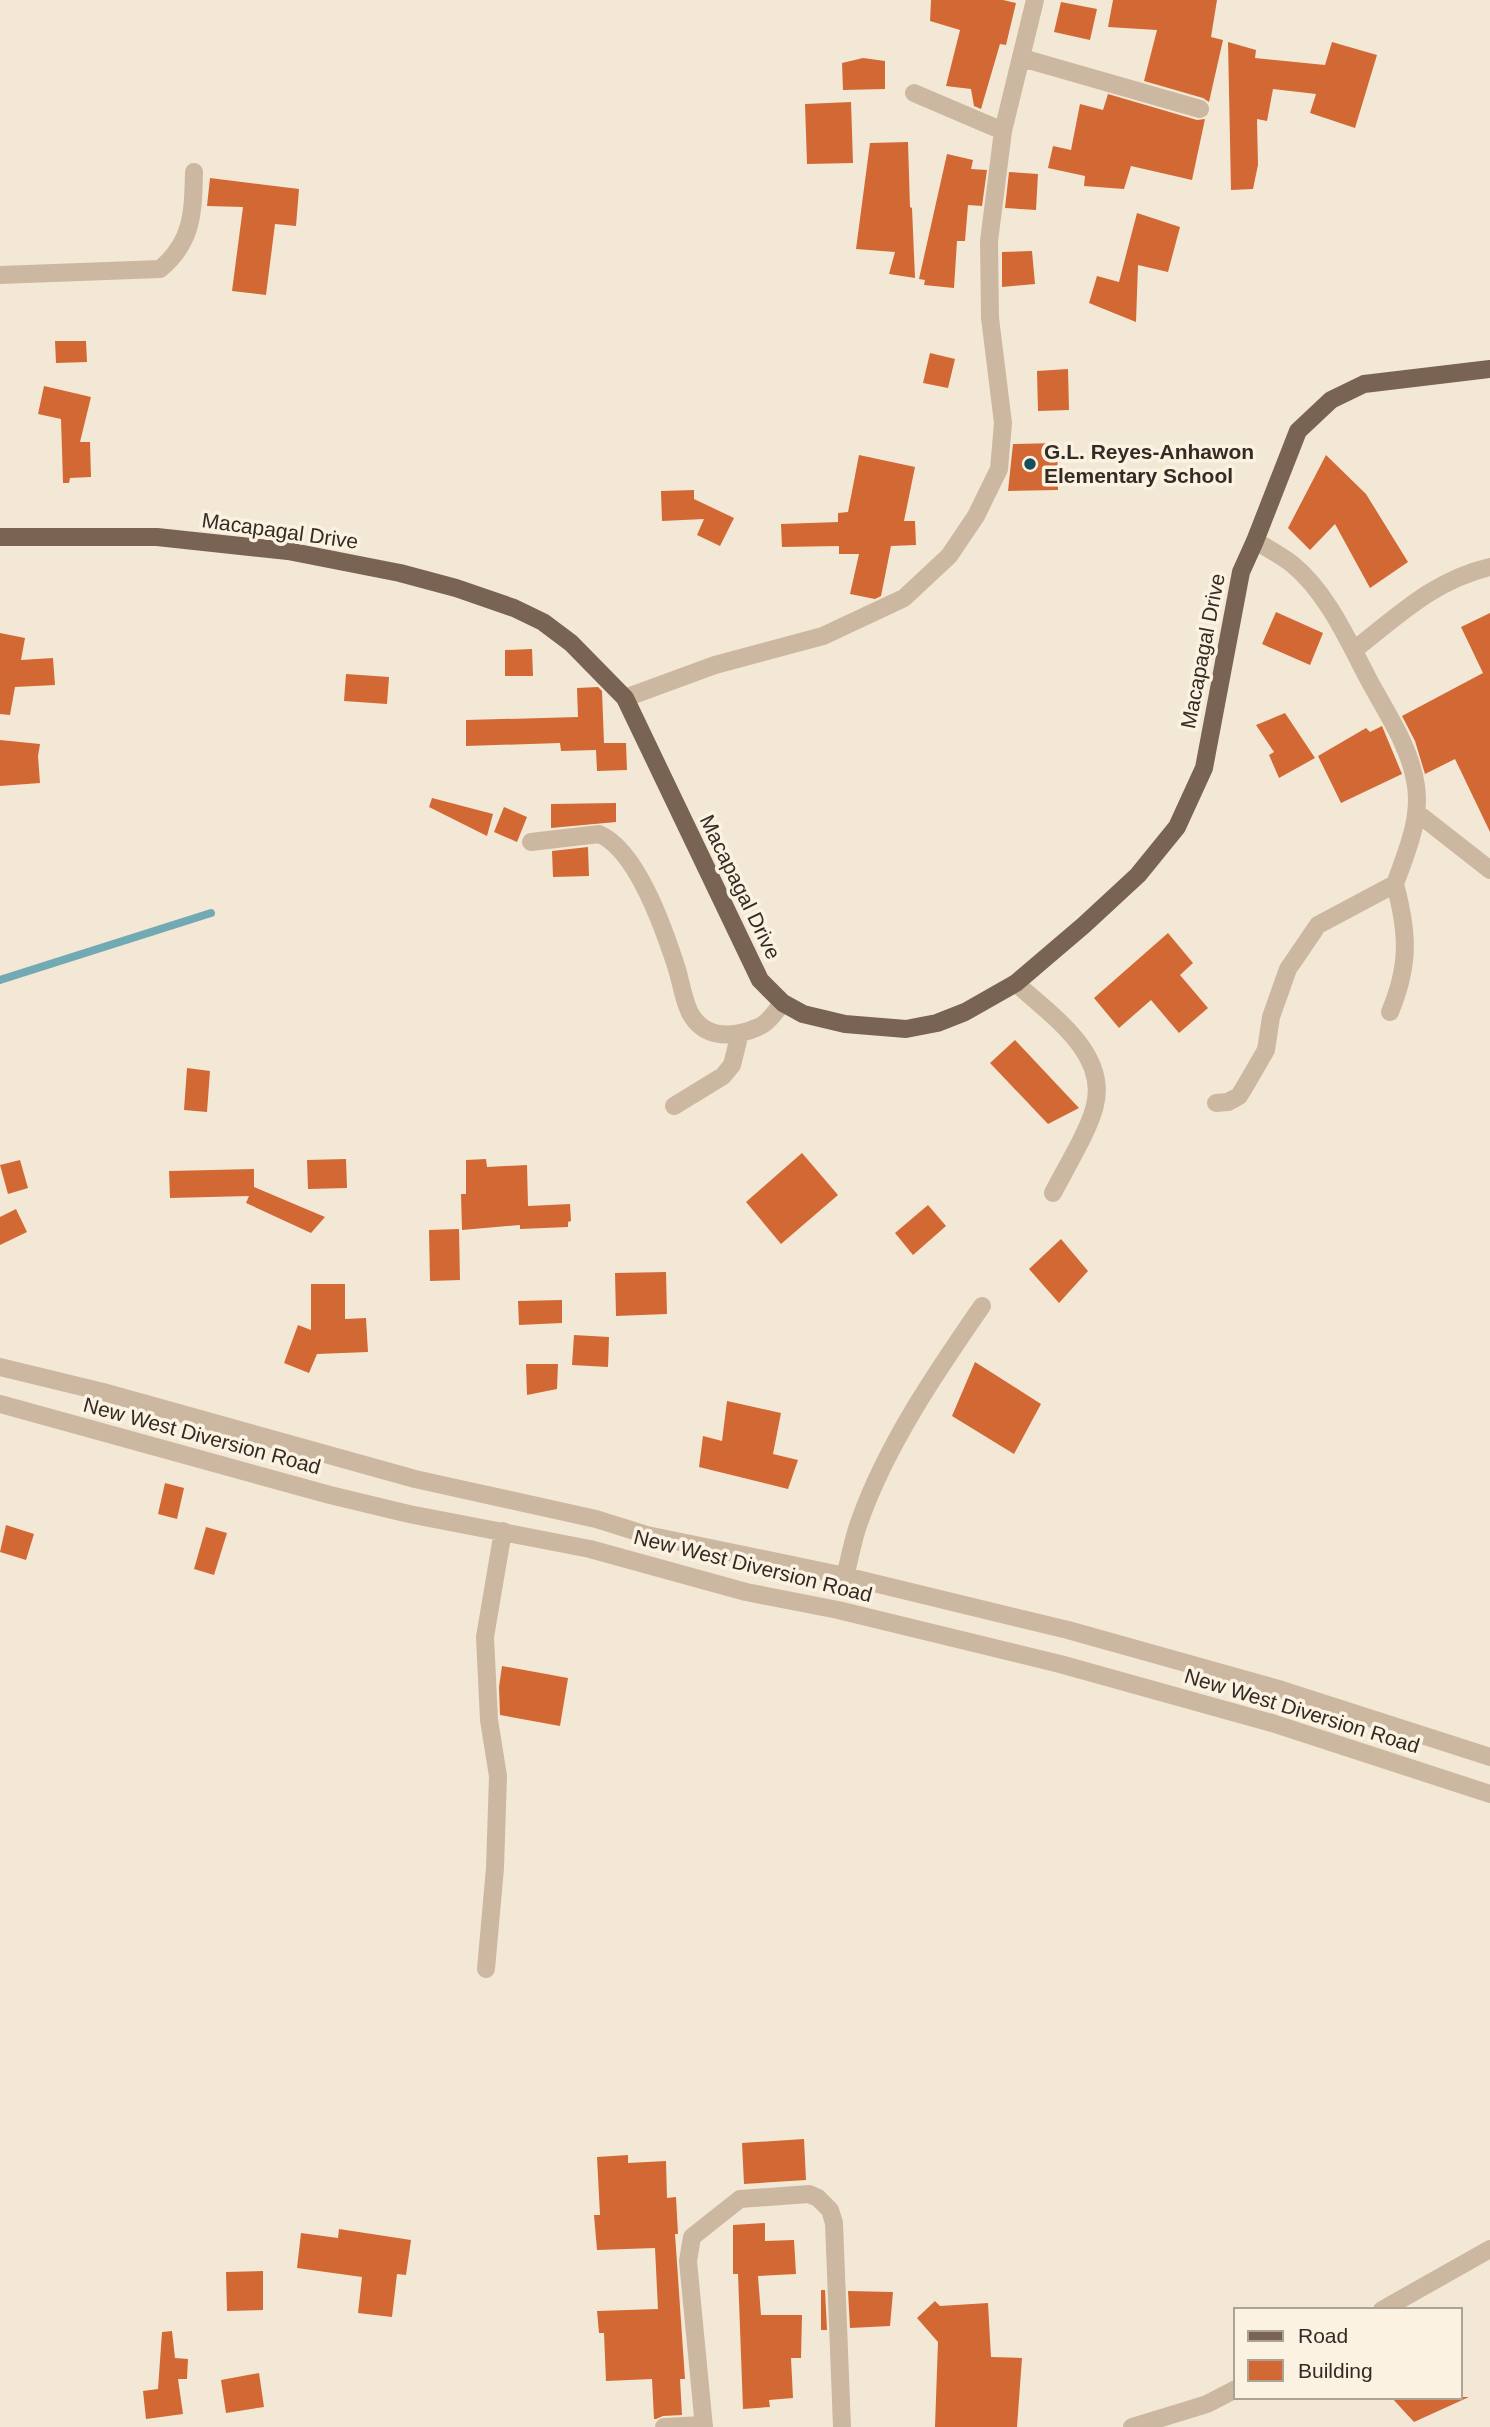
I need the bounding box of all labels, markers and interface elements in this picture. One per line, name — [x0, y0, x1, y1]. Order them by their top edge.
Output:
place label: G.L. Reyes-Anhawon Elementary School — [1044, 440, 1254, 487]
marker: G.L. Reyes-Anhawon Elementary School — [1022, 456, 1038, 472]
street label: Macapagal Drive — [200, 508, 360, 553]
street label: Macapagal Drive — [1176, 571, 1229, 730]
street label: Macapagal Drive — [696, 811, 785, 963]
street label: New West Diversion Road — [81, 1393, 323, 1478]
street label: New West Diversion Road — [632, 1525, 875, 1606]
street label: New West Diversion Road — [1182, 1664, 1423, 1757]
legend — [1234, 2308, 1462, 2399]
text: Road — [1298, 2324, 1348, 2347]
text: Building — [1298, 2359, 1373, 2382]

